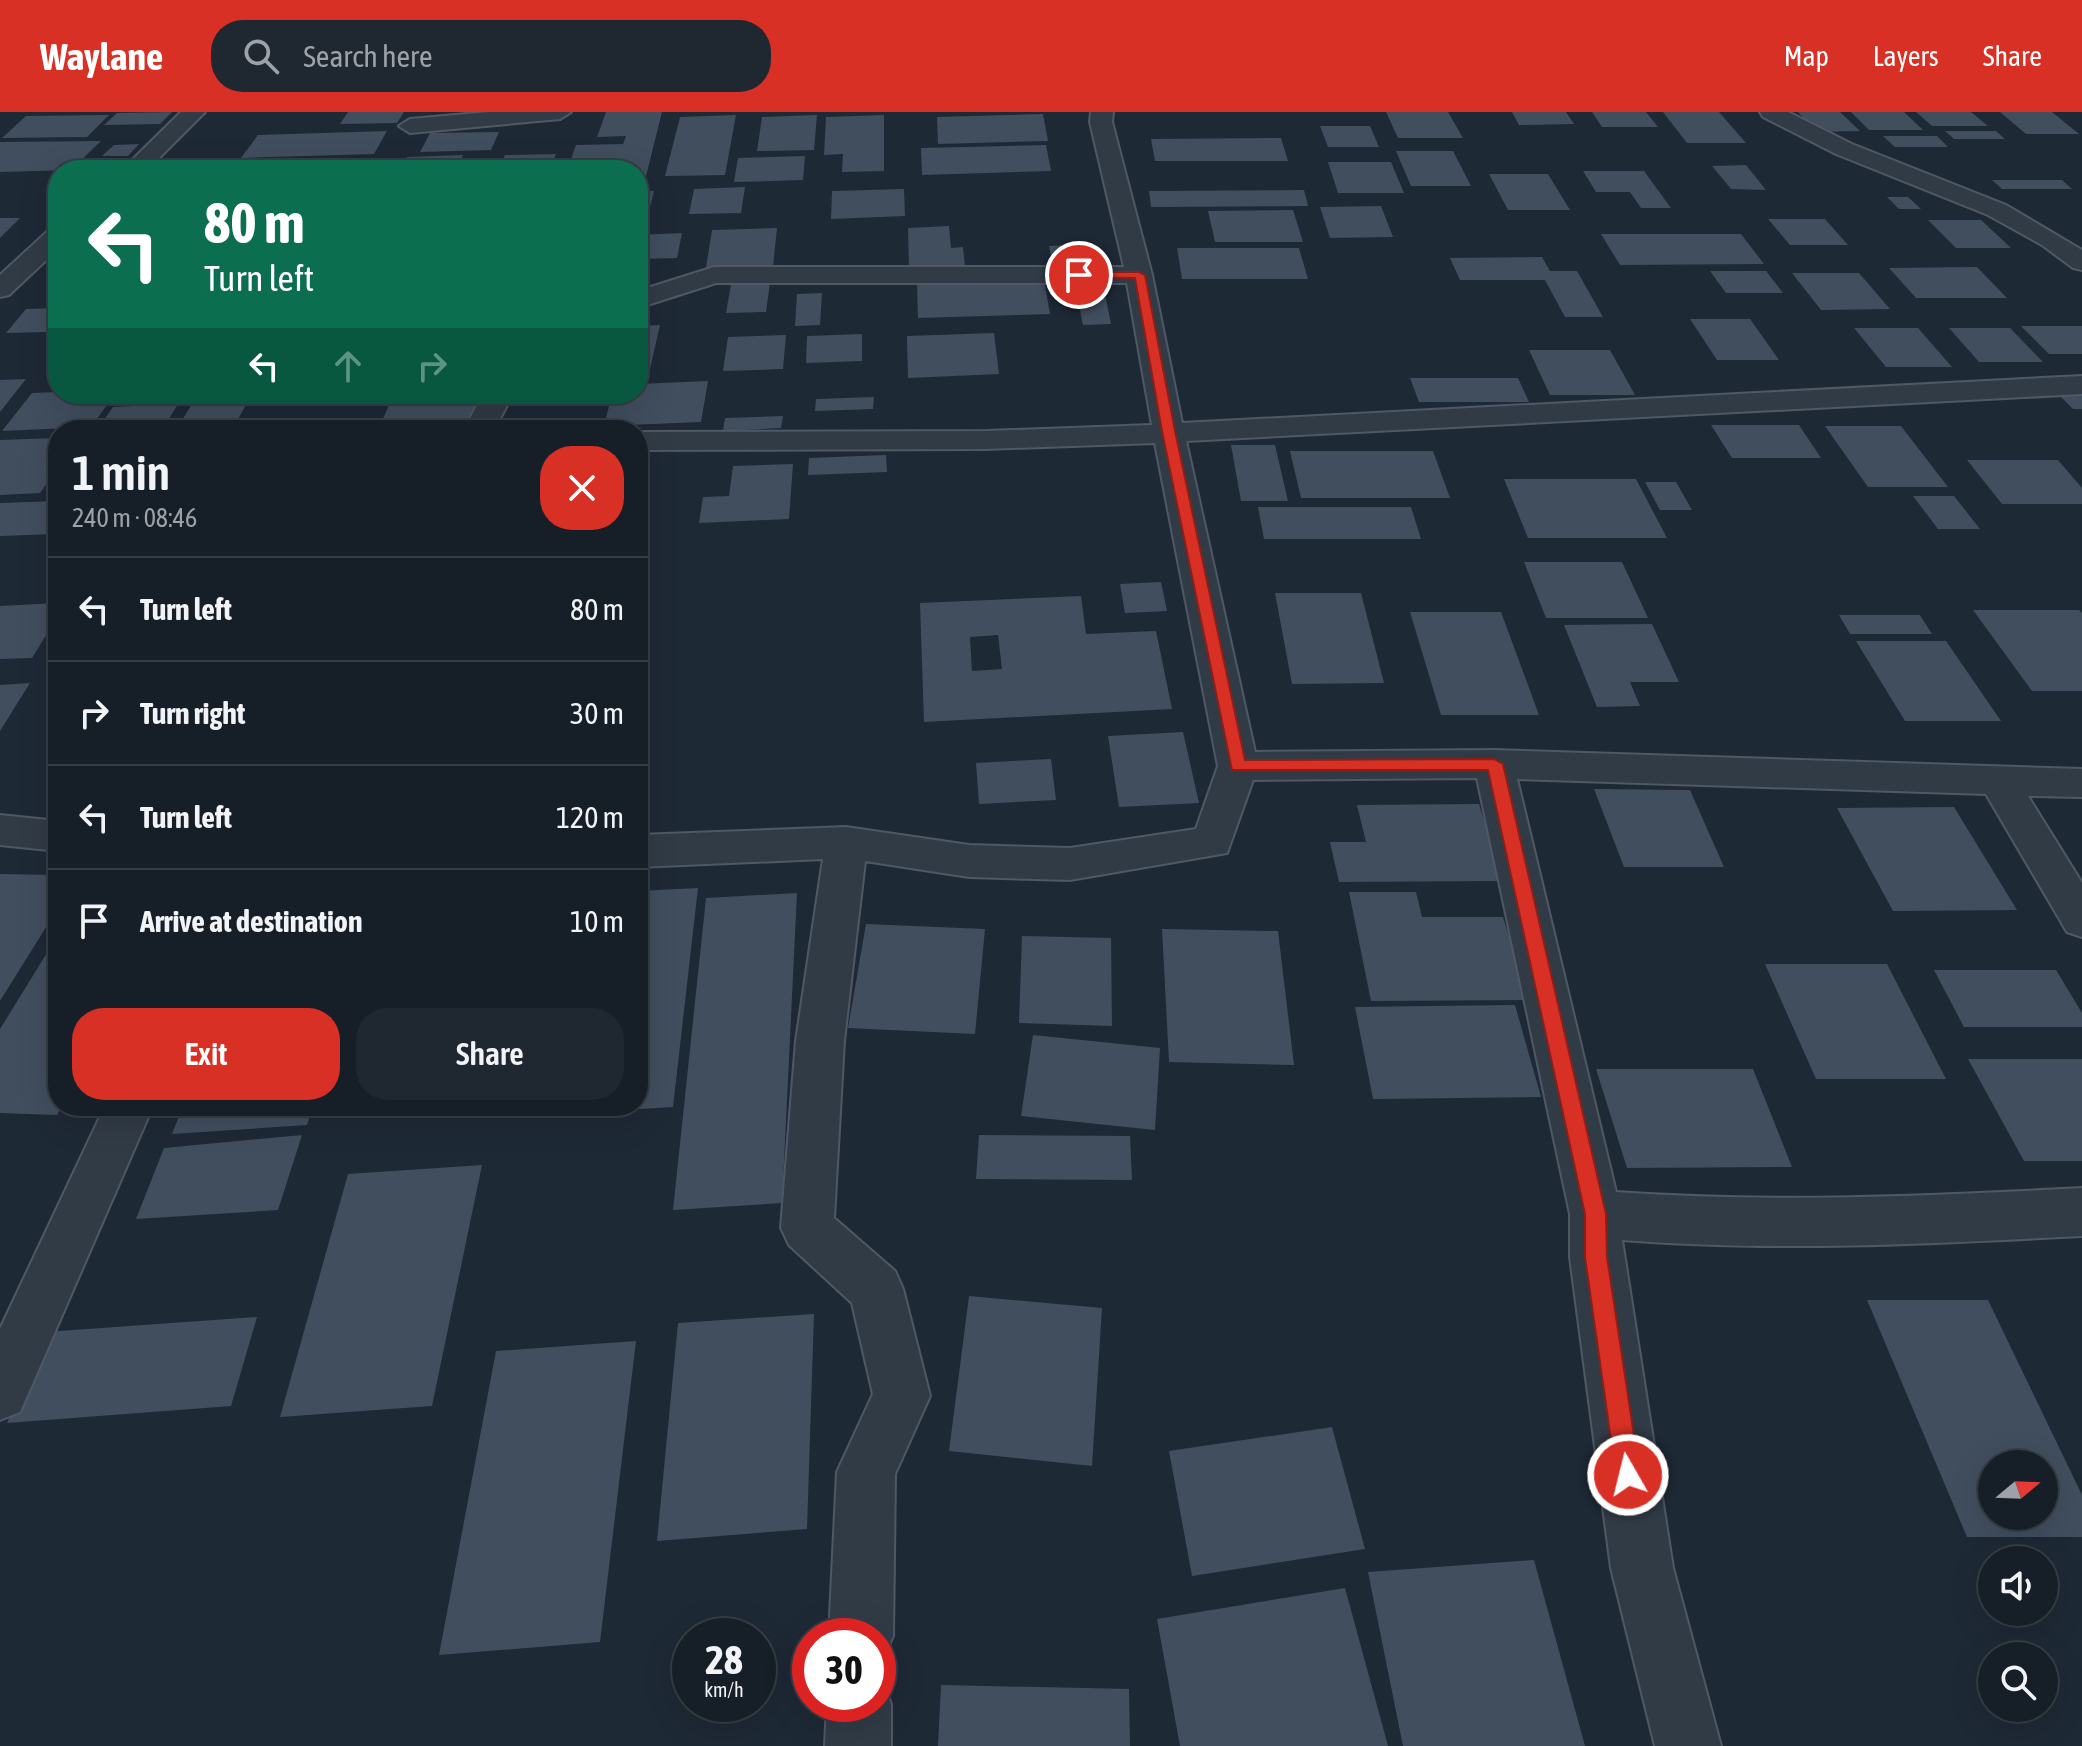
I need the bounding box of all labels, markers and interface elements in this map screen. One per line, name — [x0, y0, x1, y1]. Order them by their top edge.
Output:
search box — [211, 20, 771, 92]
icon: search — [239, 34, 283, 78]
text: Waylane — [40, 35, 163, 78]
text: Search here — [303, 39, 433, 73]
text: Map — [1784, 40, 1829, 72]
text: Layers — [1873, 40, 1939, 72]
text: Share — [1983, 40, 2042, 72]
text: 80 m — [204, 191, 305, 255]
icon: left — [72, 192, 176, 296]
pin — [1045, 241, 1113, 309]
icon: arrive — [1057, 253, 1101, 297]
text: Turn left — [204, 257, 314, 299]
icon: left — [242, 344, 286, 388]
icon: ahead — [326, 344, 370, 388]
icon: right — [410, 344, 454, 388]
text: 1 min — [72, 445, 170, 500]
button: close — [540, 446, 624, 530]
text: 240 m · 08:46 — [72, 503, 197, 533]
icon: left — [72, 587, 116, 631]
text: Turn left — [140, 592, 232, 626]
text: 80 m — [570, 592, 624, 626]
icon: right — [72, 691, 116, 735]
text: Turn right — [140, 696, 246, 730]
text: 30 m — [570, 696, 624, 730]
icon: left — [72, 795, 116, 839]
text: Turn left — [140, 800, 232, 834]
text: 120 m — [556, 800, 624, 834]
icon: arrive — [72, 899, 116, 943]
text: Arrive at destination — [140, 904, 362, 938]
text: 10 m — [570, 904, 624, 938]
button: Exit — [72, 1008, 340, 1100]
button: Share — [356, 1008, 624, 1100]
position arrow — [1586, 1433, 1670, 1517]
north arrow — [1978, 1450, 2058, 1530]
map controls — [1978, 1450, 2058, 1722]
button: sound — [1978, 1546, 2058, 1626]
speed limit sign: 30 — [792, 1618, 896, 1722]
text: 28 — [705, 1637, 743, 1682]
button: search — [1978, 1642, 2058, 1722]
text: km/h — [704, 1678, 744, 1701]

